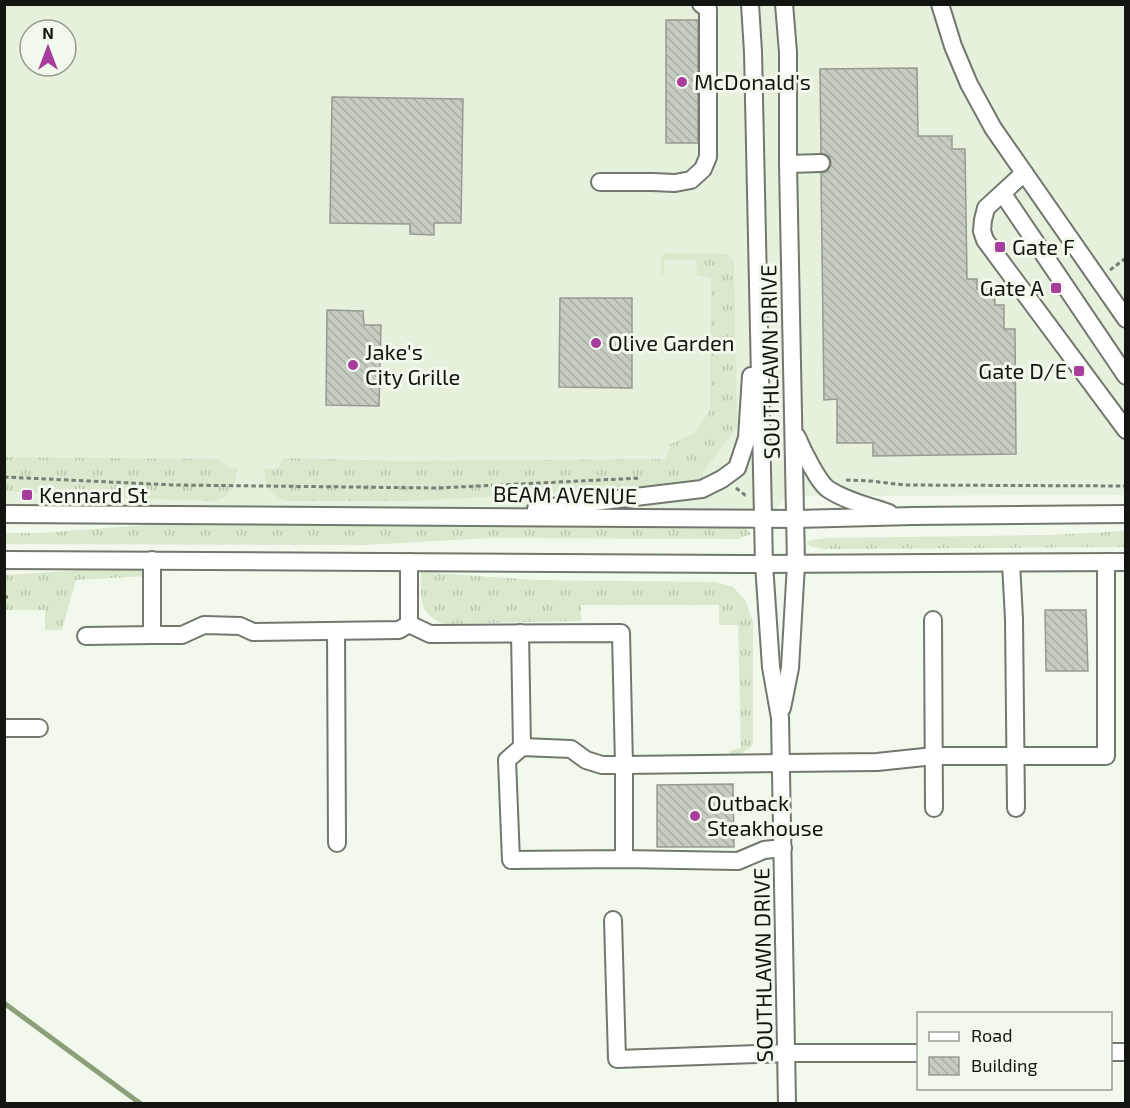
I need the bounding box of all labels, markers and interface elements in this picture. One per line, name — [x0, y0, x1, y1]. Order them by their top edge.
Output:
north arrow — [18, 18, 78, 78]
text: N — [42, 23, 54, 42]
place label: McDonald's — [694, 68, 811, 94]
marker: McDonald's — [675, 75, 689, 89]
place label: Gate F — [1012, 233, 1075, 259]
marker: Gate F — [993, 240, 1007, 254]
street label: SOUTHLAWN DRIVE — [754, 264, 784, 460]
place label: Gate A — [980, 274, 1044, 300]
marker: Gate A — [1049, 281, 1063, 295]
place label: Olive Garden — [608, 329, 735, 355]
marker: Olive Garden — [589, 336, 603, 350]
place label: Jake's City Grille — [365, 338, 460, 389]
place label: Gate D/E — [978, 357, 1067, 383]
marker: Jake's City Grille — [346, 358, 360, 372]
marker: Gate D/E — [1072, 364, 1086, 378]
street label: BEAM AVENUE — [493, 480, 637, 508]
place label: Kennard St — [39, 481, 148, 507]
marker: Kennard St — [20, 488, 34, 502]
place label: Outback Steakhouse — [707, 789, 824, 840]
marker: Outback Steakhouse — [688, 809, 702, 823]
street label: SOUTHLAWN DRIVE — [747, 867, 777, 1063]
legend — [917, 1012, 1112, 1090]
text: Road — [971, 1024, 1012, 1046]
text: Building — [971, 1054, 1038, 1076]

